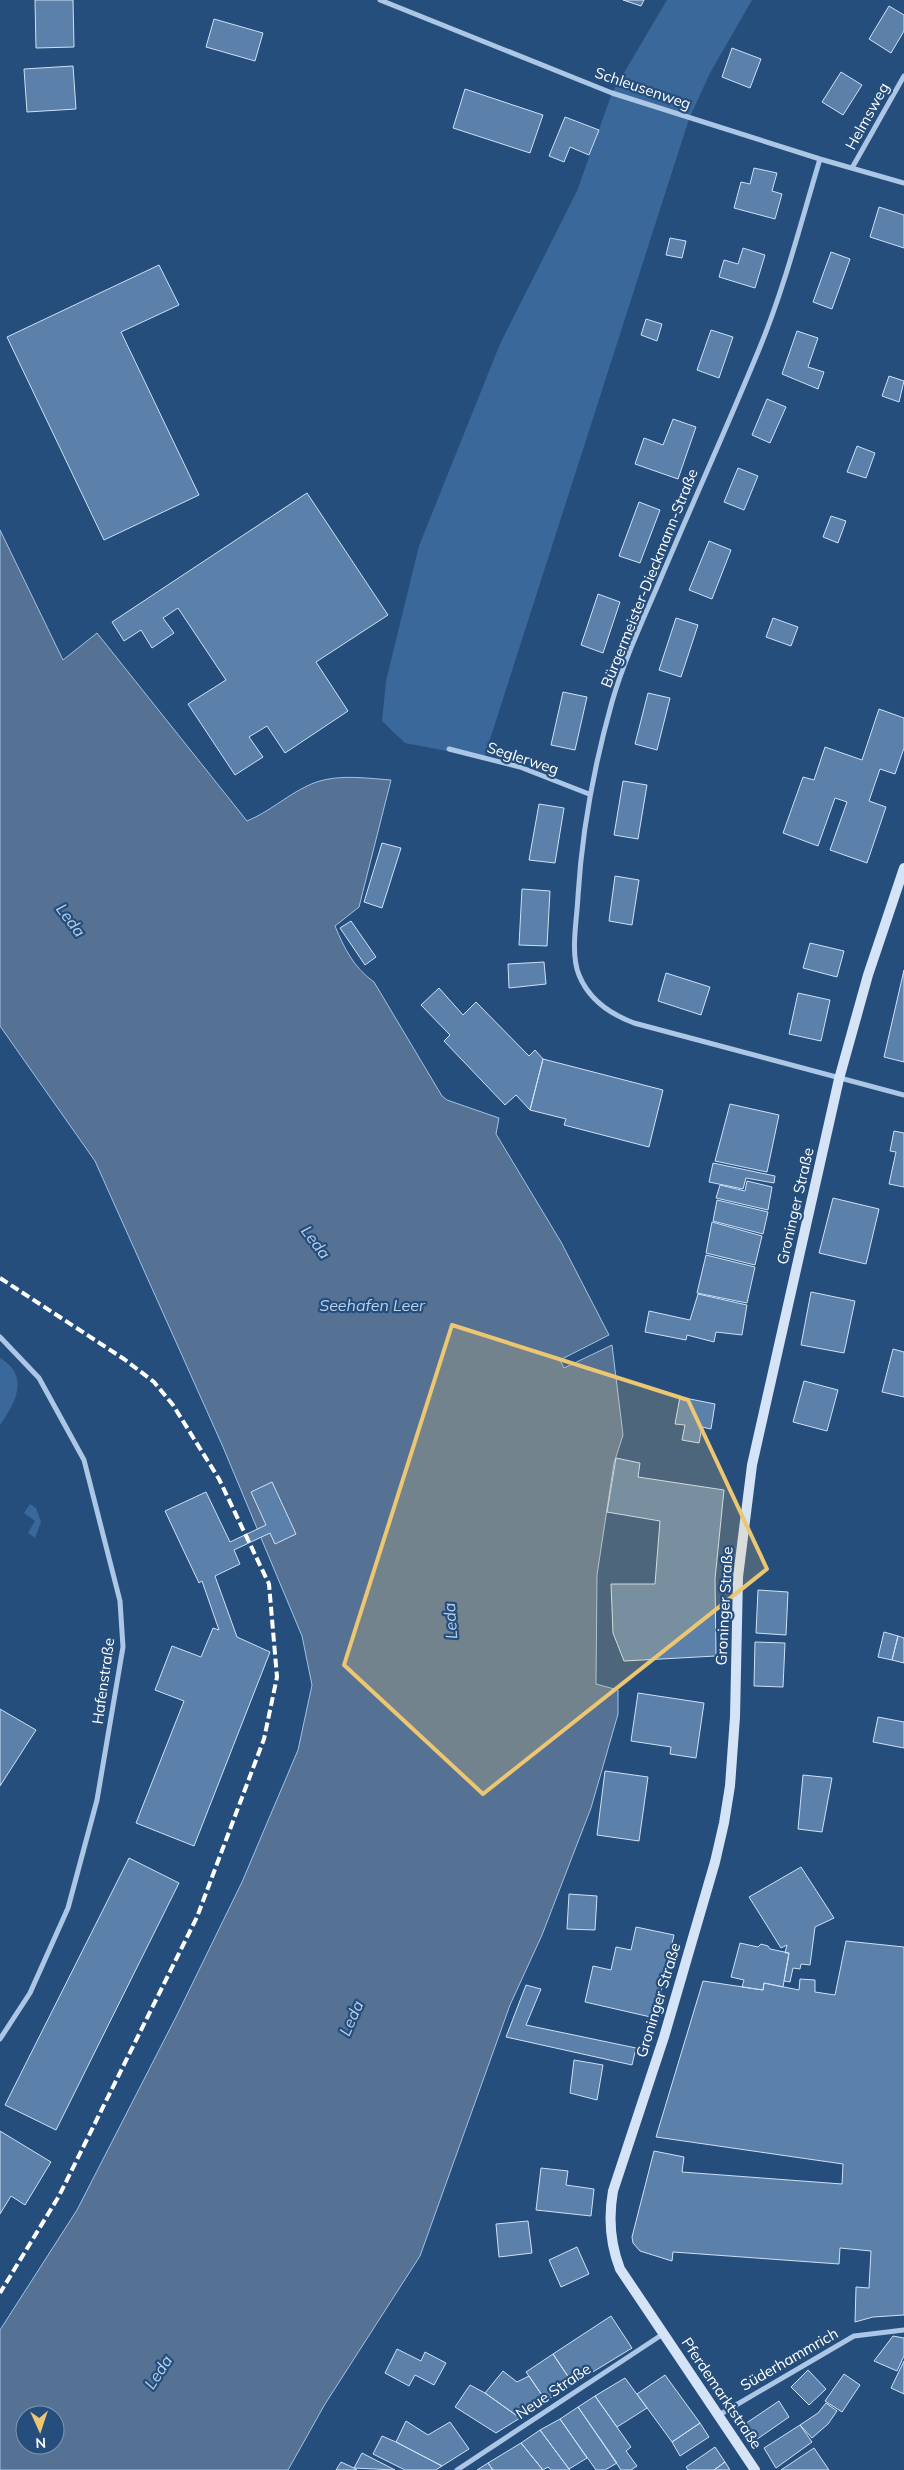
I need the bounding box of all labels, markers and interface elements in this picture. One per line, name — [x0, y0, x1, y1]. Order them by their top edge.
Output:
street label: Schleusenweg — [592, 63, 694, 113]
street label: Helmsweg — [841, 79, 893, 153]
street label: Bürgermeister-Dieckmann-Straße — [596, 466, 702, 690]
street label: Seglerweg — [485, 737, 561, 779]
water label: Leda — [52, 899, 90, 941]
street label: Groninger Straße — [772, 1146, 818, 1266]
water label: Leda — [297, 1221, 335, 1263]
water label: Seehafen Leer — [319, 1295, 426, 1315]
street label: Groninger Straße — [711, 1546, 737, 1666]
water label: Leda — [439, 1602, 461, 1640]
street label: Hafenstraße — [88, 1637, 118, 1725]
street label: Groninger Straße — [631, 1940, 685, 2060]
water label: Leda — [334, 1997, 368, 2039]
street label: Süderhammrich — [737, 2323, 841, 2395]
street label: Pferdemarktstraße — [678, 2334, 766, 2452]
water label: Leda — [140, 2351, 177, 2393]
street label: Neue Straße — [512, 2359, 594, 2423]
north arrow — [15, 2405, 65, 2455]
text: N — [35, 2434, 46, 2452]

